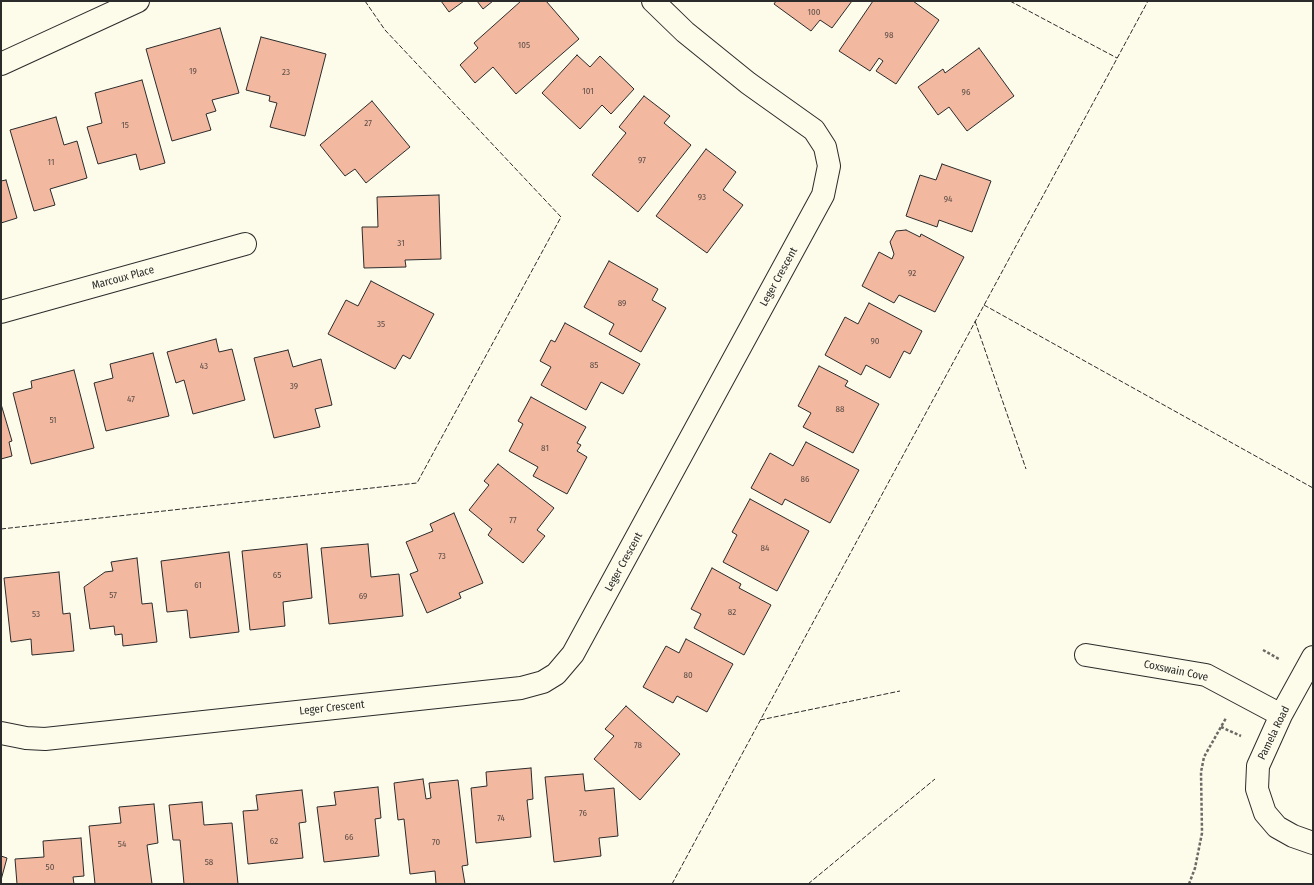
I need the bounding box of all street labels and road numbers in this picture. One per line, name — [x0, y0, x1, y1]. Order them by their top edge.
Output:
street label: Leger Crescent — [757, 245, 801, 309]
street label: Marcoux Place — [90, 263, 156, 293]
street label: Leger Crescent — [602, 530, 646, 594]
street label: Coxswain Cove — [1143, 658, 1209, 684]
street label: Leger Crescent — [299, 698, 365, 718]
street label: Pamela Road — [1255, 704, 1293, 762]

